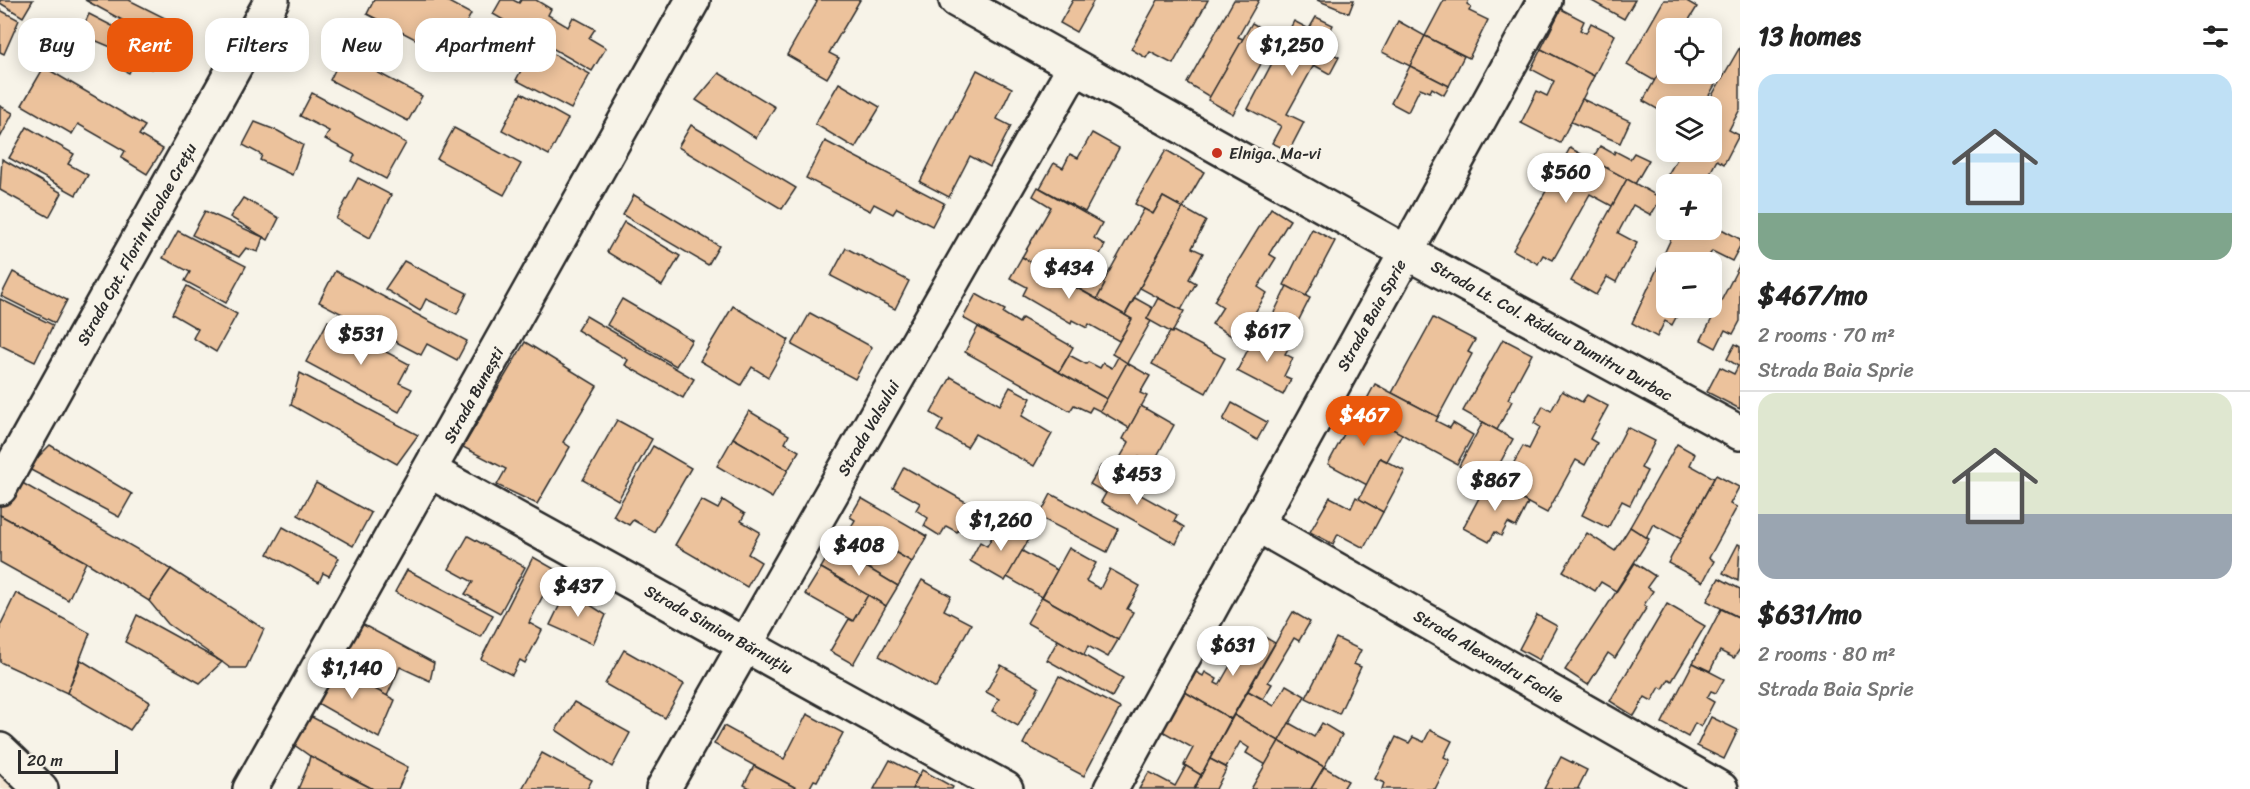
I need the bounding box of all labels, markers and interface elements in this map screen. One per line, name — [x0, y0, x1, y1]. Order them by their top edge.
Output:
text: 13 homes — [1758, 13, 1861, 59]
chip: Buy — [18, 18, 95, 72]
chip: Rent — [107, 18, 193, 72]
chip: Filters — [205, 18, 309, 72]
chip: New — [321, 18, 403, 72]
chip: Apartment — [415, 18, 556, 72]
map controls — [1656, 18, 1722, 318]
button: locate — [1656, 18, 1722, 84]
icon: filters — [2199, 20, 2232, 53]
pin: $1,250 — [1243, 26, 1341, 77]
text: $1,250 — [1260, 28, 1324, 63]
button: layers — [1656, 96, 1722, 162]
icon: home — [1941, 113, 2049, 221]
street label: Strada Cpt. Florin Nicolae Crețu — [68, 137, 205, 351]
place label: Elniga. Ma-vi — [1229, 139, 1322, 168]
marker: Elniga. Ma-vi — [1210, 146, 1224, 160]
pin: $560 — [1530, 153, 1602, 204]
text: $560 — [1541, 155, 1591, 190]
button: + — [1656, 174, 1722, 240]
pin: $434 — [1033, 249, 1105, 300]
text: $434 — [1044, 251, 1094, 286]
street label: Strada Lt. Col. Răducu Dumitru Durbac — [1426, 252, 1678, 409]
button: − — [1656, 252, 1722, 318]
street label: Strada Baia Sprie — [1329, 254, 1414, 377]
text: $467/mo — [1758, 272, 1867, 318]
pin: $617 — [1231, 312, 1303, 363]
text: $617 — [1245, 314, 1289, 349]
pin: $531 — [325, 315, 397, 366]
text: $531 — [338, 317, 384, 352]
text: 2 rooms · 70 m² — [1758, 318, 1895, 353]
street label: Strada Bunești — [435, 341, 512, 449]
text: Strada Baia Sprie — [1758, 353, 1914, 388]
street label: Strada Valsului — [829, 374, 908, 482]
pin: $467 — [1328, 396, 1400, 447]
text: $467 — [1340, 398, 1388, 433]
icon: home — [1941, 432, 2049, 540]
pin: $453 — [1101, 455, 1173, 506]
text: $453 — [1112, 457, 1162, 492]
pin: $867 — [1459, 461, 1531, 512]
text: $867 — [1471, 463, 1519, 498]
pin: $1,260 — [952, 501, 1050, 552]
text: $1,260 — [970, 503, 1032, 538]
pin: $408 — [823, 526, 895, 577]
text: $408 — [834, 528, 884, 563]
pin: $437 — [542, 567, 614, 618]
text: $437 — [554, 569, 602, 604]
street label: Strada Simion Bărnuțiu — [639, 576, 799, 683]
text: $631/mo — [1758, 591, 1862, 637]
street label: Strada Alexandru Faclie — [1408, 601, 1569, 711]
pin: $631 — [1197, 626, 1269, 677]
text: $631 — [1211, 628, 1255, 663]
text: 2 rooms · 80 m² — [1758, 637, 1896, 672]
pin: $1,140 — [303, 649, 401, 700]
text: $1,140 — [321, 651, 383, 686]
text: Strada Baia Sprie — [1758, 672, 1914, 707]
text: 20 m — [27, 746, 63, 775]
scale bar — [18, 747, 118, 774]

